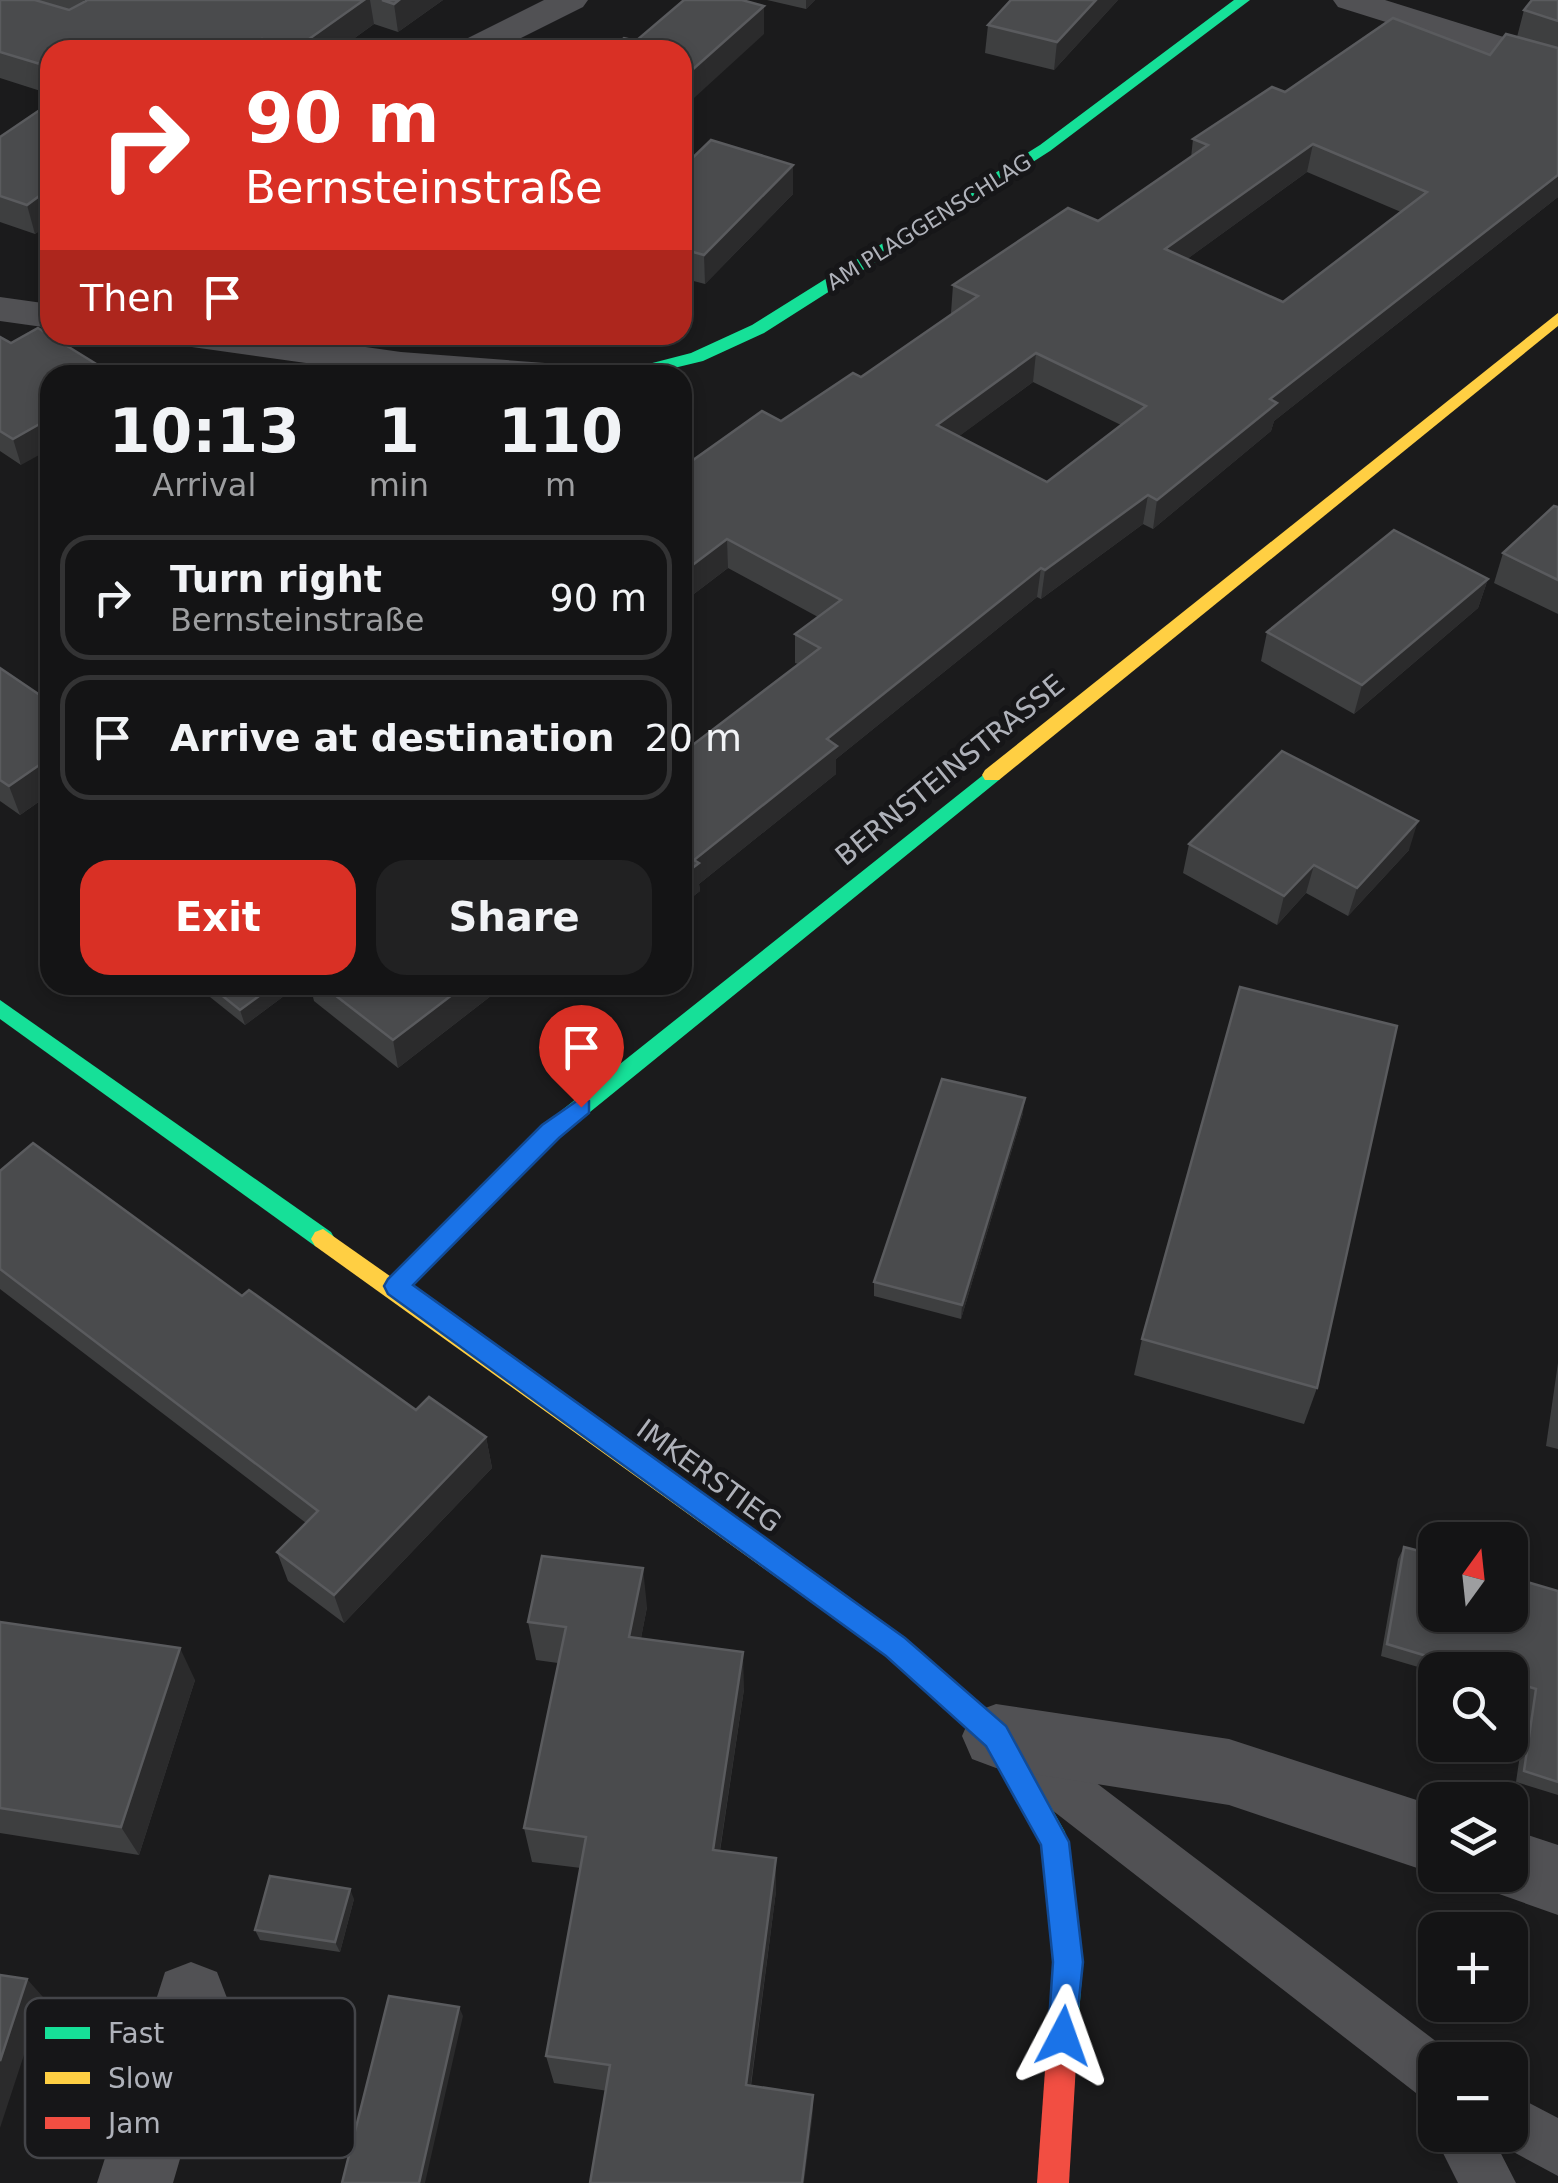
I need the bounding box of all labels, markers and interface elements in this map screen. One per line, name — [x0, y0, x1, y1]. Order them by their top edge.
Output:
text: 90 m — [245, 77, 440, 159]
icon: right — [80, 80, 210, 210]
street label: AM PLAGGENSCHLAG — [822, 149, 1036, 295]
text: Bernsteinstraße — [245, 161, 603, 214]
icon: arrive — [195, 270, 250, 325]
text: Then — [80, 276, 175, 320]
text: 10:13 — [109, 396, 300, 466]
text: 1 — [378, 396, 420, 466]
text: 110 — [498, 396, 623, 466]
text: Arrival — [152, 466, 256, 504]
text: min — [369, 466, 429, 504]
text: m — [545, 466, 576, 504]
text: Turn right — [170, 557, 382, 601]
icon: right — [85, 570, 140, 625]
text: 90 m — [550, 576, 647, 620]
text: Bernsteinstraße — [170, 601, 424, 639]
street label: BERNSTEINSTRASSE — [829, 668, 1071, 872]
icon: arrive — [85, 710, 140, 765]
text: Arrive at destination — [170, 716, 615, 760]
text: 20 m — [645, 716, 742, 760]
button: Exit — [80, 860, 356, 975]
button: Share — [376, 860, 652, 975]
pin — [539, 1005, 624, 1108]
icon: arrive — [554, 1020, 609, 1075]
street label: IMKERSTIEG — [630, 1413, 788, 1539]
north arrow — [1418, 1522, 1528, 1632]
map controls — [1418, 1522, 1528, 2152]
button: search — [1418, 1652, 1528, 1762]
button: layers — [1418, 1782, 1528, 1892]
button: + — [1418, 1912, 1528, 2022]
position arrow — [1011, 1984, 1115, 2088]
legend — [25, 1998, 355, 2158]
text: Fast — [108, 2017, 164, 2050]
button: − — [1418, 2042, 1528, 2152]
text: Slow — [108, 2062, 174, 2095]
text: Jam — [106, 2107, 161, 2140]

